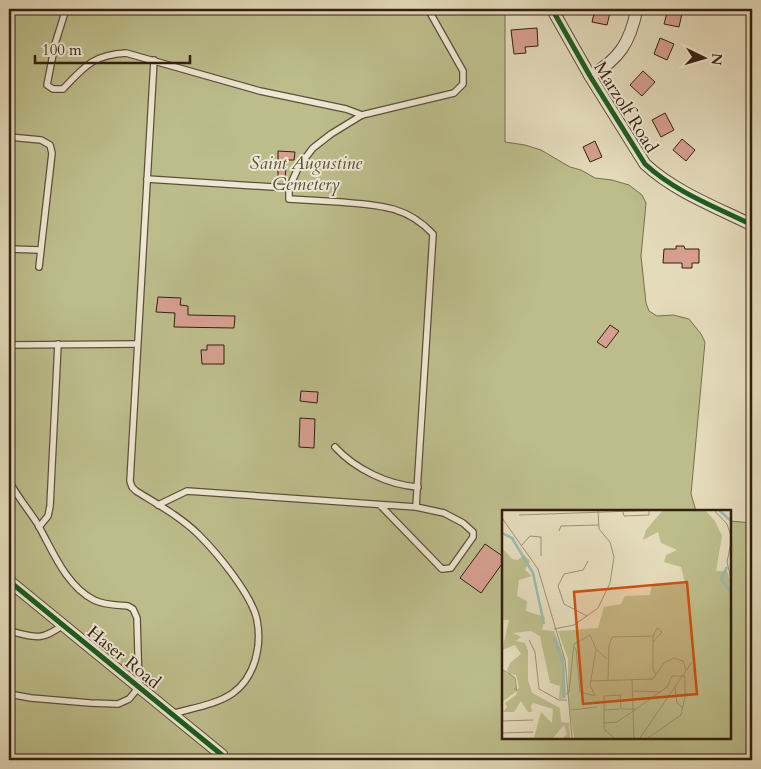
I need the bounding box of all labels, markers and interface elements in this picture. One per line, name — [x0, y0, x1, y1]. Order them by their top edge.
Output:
scale bar — [35, 32, 190, 64]
north arrow — [678, 32, 728, 82]
text: 100 m — [42, 40, 82, 60]
text: N — [706, 52, 726, 66]
street label: Marzolf Road — [588, 57, 664, 158]
park label: Saint Augustine Cemetery — [250, 151, 363, 197]
inset map — [502, 510, 731, 739]
street label: Haser Road — [82, 620, 166, 695]

